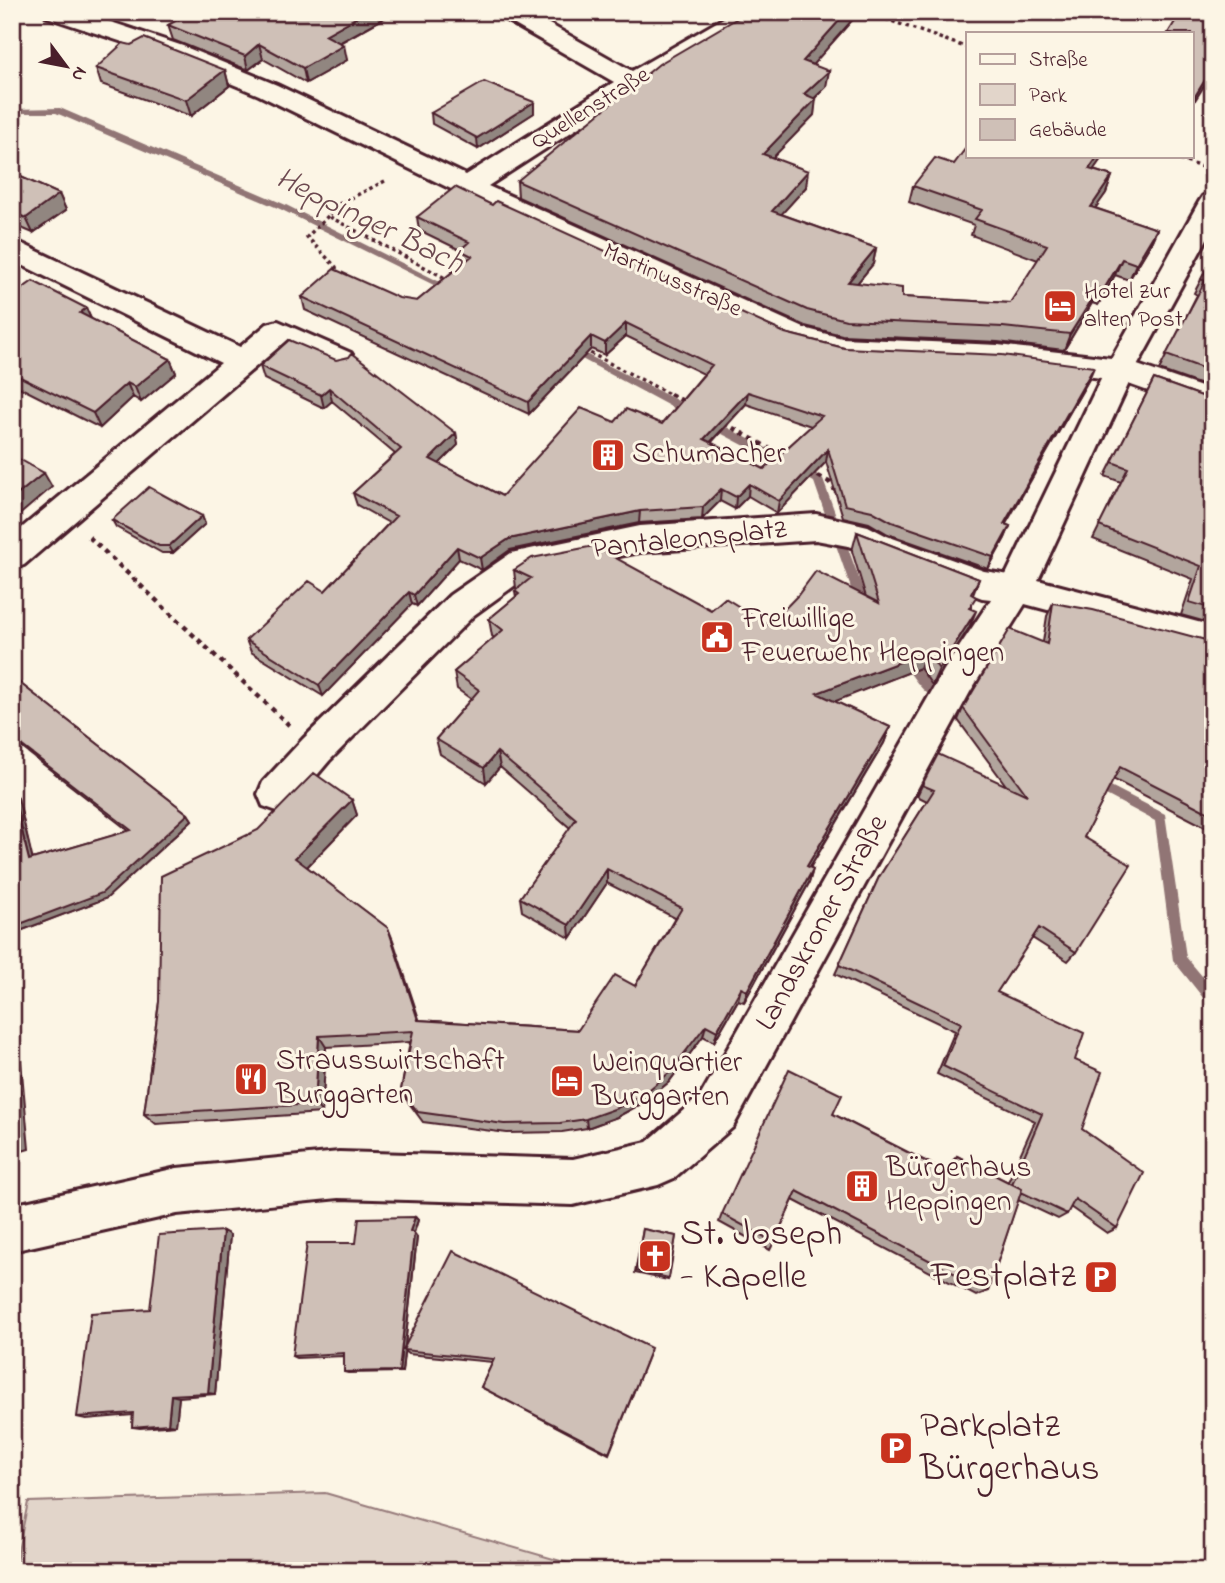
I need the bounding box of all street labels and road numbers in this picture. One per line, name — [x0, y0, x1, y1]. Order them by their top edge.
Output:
street label: Quellenstraße — [525, 58, 657, 159]
street label: Martinusstraße — [597, 235, 747, 327]
street label: Pantaleonsplatz — [589, 508, 789, 572]
street label: Landskroner Straße — [745, 806, 901, 1039]

